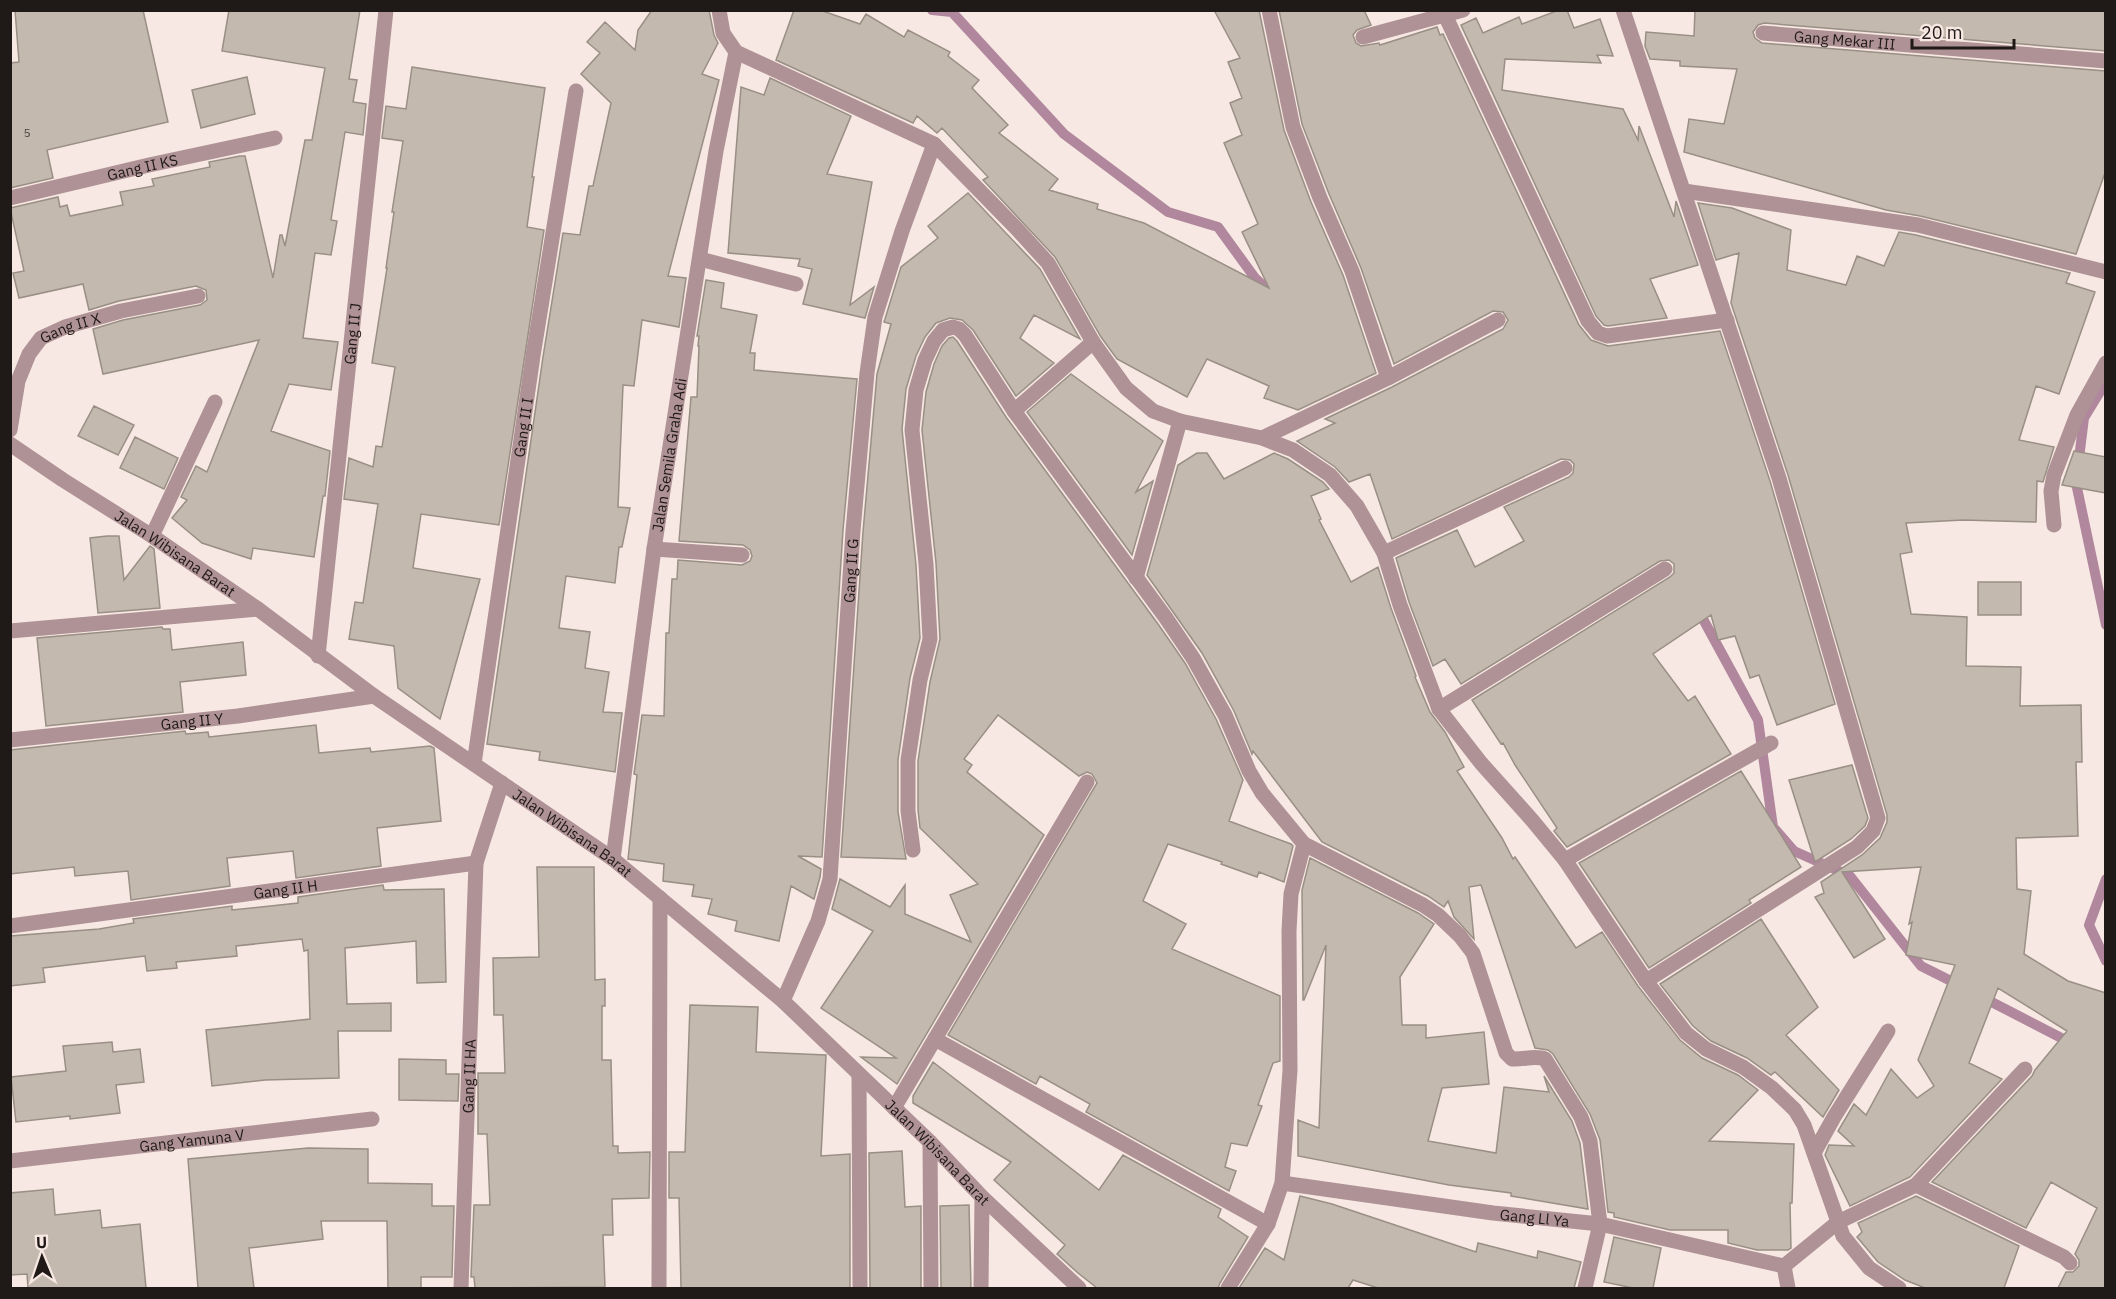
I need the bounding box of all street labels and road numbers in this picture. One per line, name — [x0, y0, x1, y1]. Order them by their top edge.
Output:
street label: Gang Mekar III — [1793, 26, 1896, 53]
street label: Gang II KS — [105, 150, 180, 184]
street label: Gang II J — [339, 302, 365, 365]
street label: Gang II X — [37, 308, 103, 347]
street label: Jalan Semila Graha Adi — [647, 377, 690, 533]
street label: Gang II I — [509, 396, 536, 459]
street label: Jalan Wibisana Barat — [111, 506, 239, 600]
street label: Gang II G — [839, 538, 862, 603]
street label: Gang II Y — [160, 708, 224, 734]
street label: Jalan Wibisana Barat — [509, 784, 636, 881]
street label: Gang II H — [252, 875, 319, 902]
street label: Gang II HA — [458, 1038, 479, 1114]
street label: Jalan Wibisana Barat — [881, 1095, 994, 1209]
street label: Gang Yamuna V — [138, 1124, 245, 1155]
street label: Gang Ll Ya — [1499, 1204, 1570, 1230]

